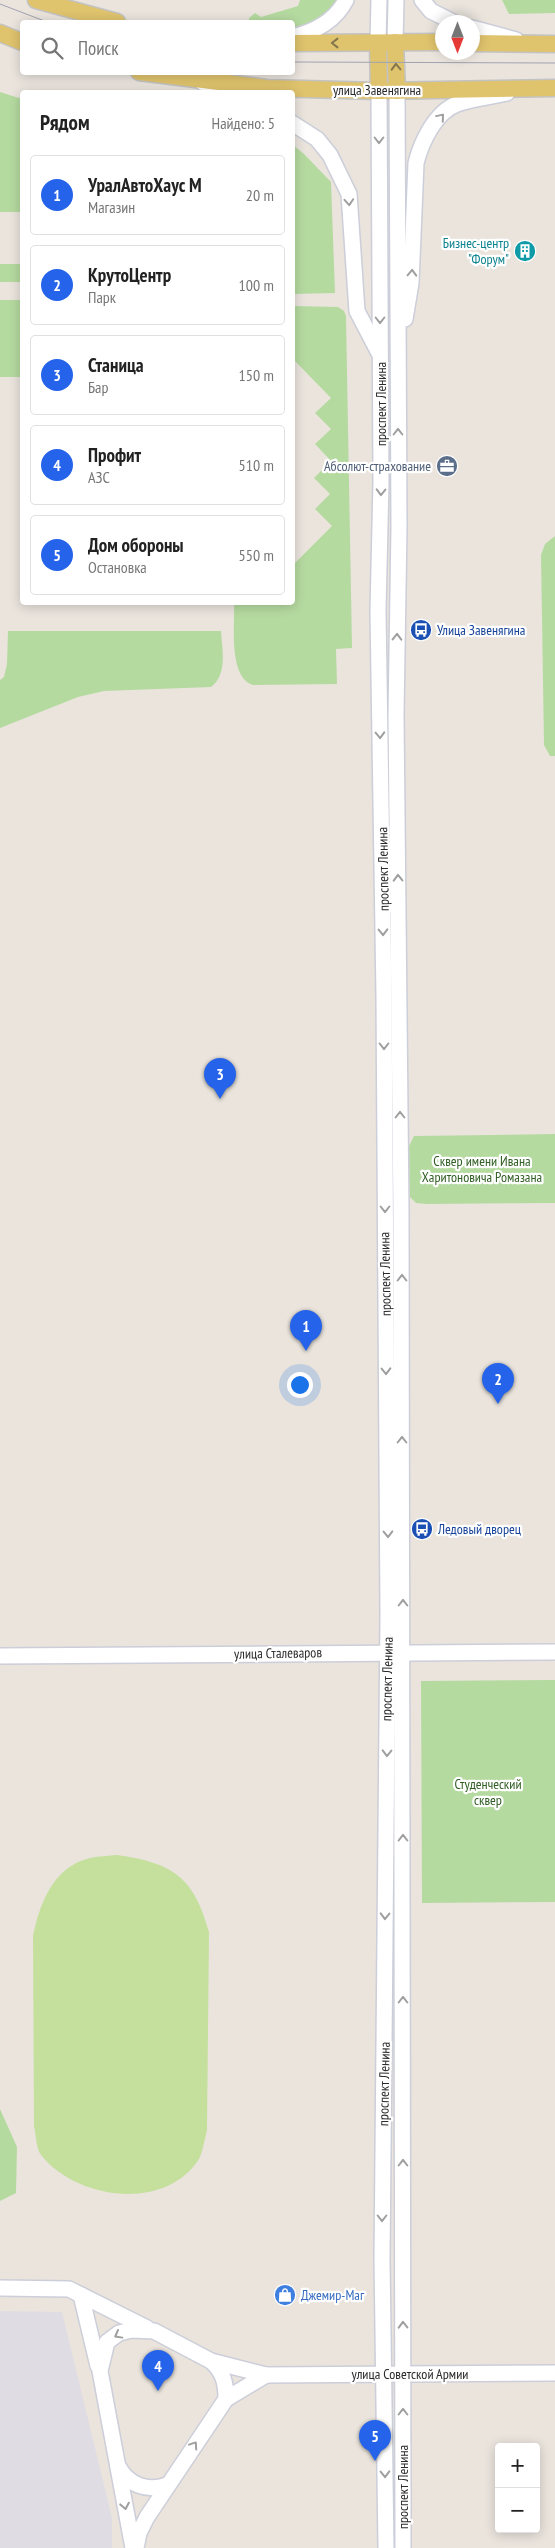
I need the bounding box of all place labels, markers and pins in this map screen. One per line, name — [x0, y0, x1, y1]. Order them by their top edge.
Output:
place label: Бизнес-центр "Форум" — [443, 234, 509, 268]
building icon: Бизнес-центр "Форум" — [513, 239, 537, 263]
office icon: Абсолют-страхование — [435, 454, 459, 478]
place label: Абсолют-страхование — [324, 457, 431, 475]
bus stop icon: Улица Завенягина — [409, 618, 433, 642]
place label: Улица Завенягина — [437, 621, 525, 639]
pin: 3 — [204, 1058, 236, 1099]
pin: 1 — [290, 1310, 322, 1351]
pin: 2 — [482, 1363, 514, 1404]
bus stop icon: Ледовый дворец — [410, 1517, 434, 1541]
place label: Ледовый дворец — [437, 1520, 521, 1538]
shop icon: Джемир-Маг — [273, 2283, 297, 2307]
place label: Джемир-Маг — [301, 2286, 365, 2304]
pin: 4 — [142, 2350, 174, 2391]
pin: 5 — [359, 2420, 391, 2461]

